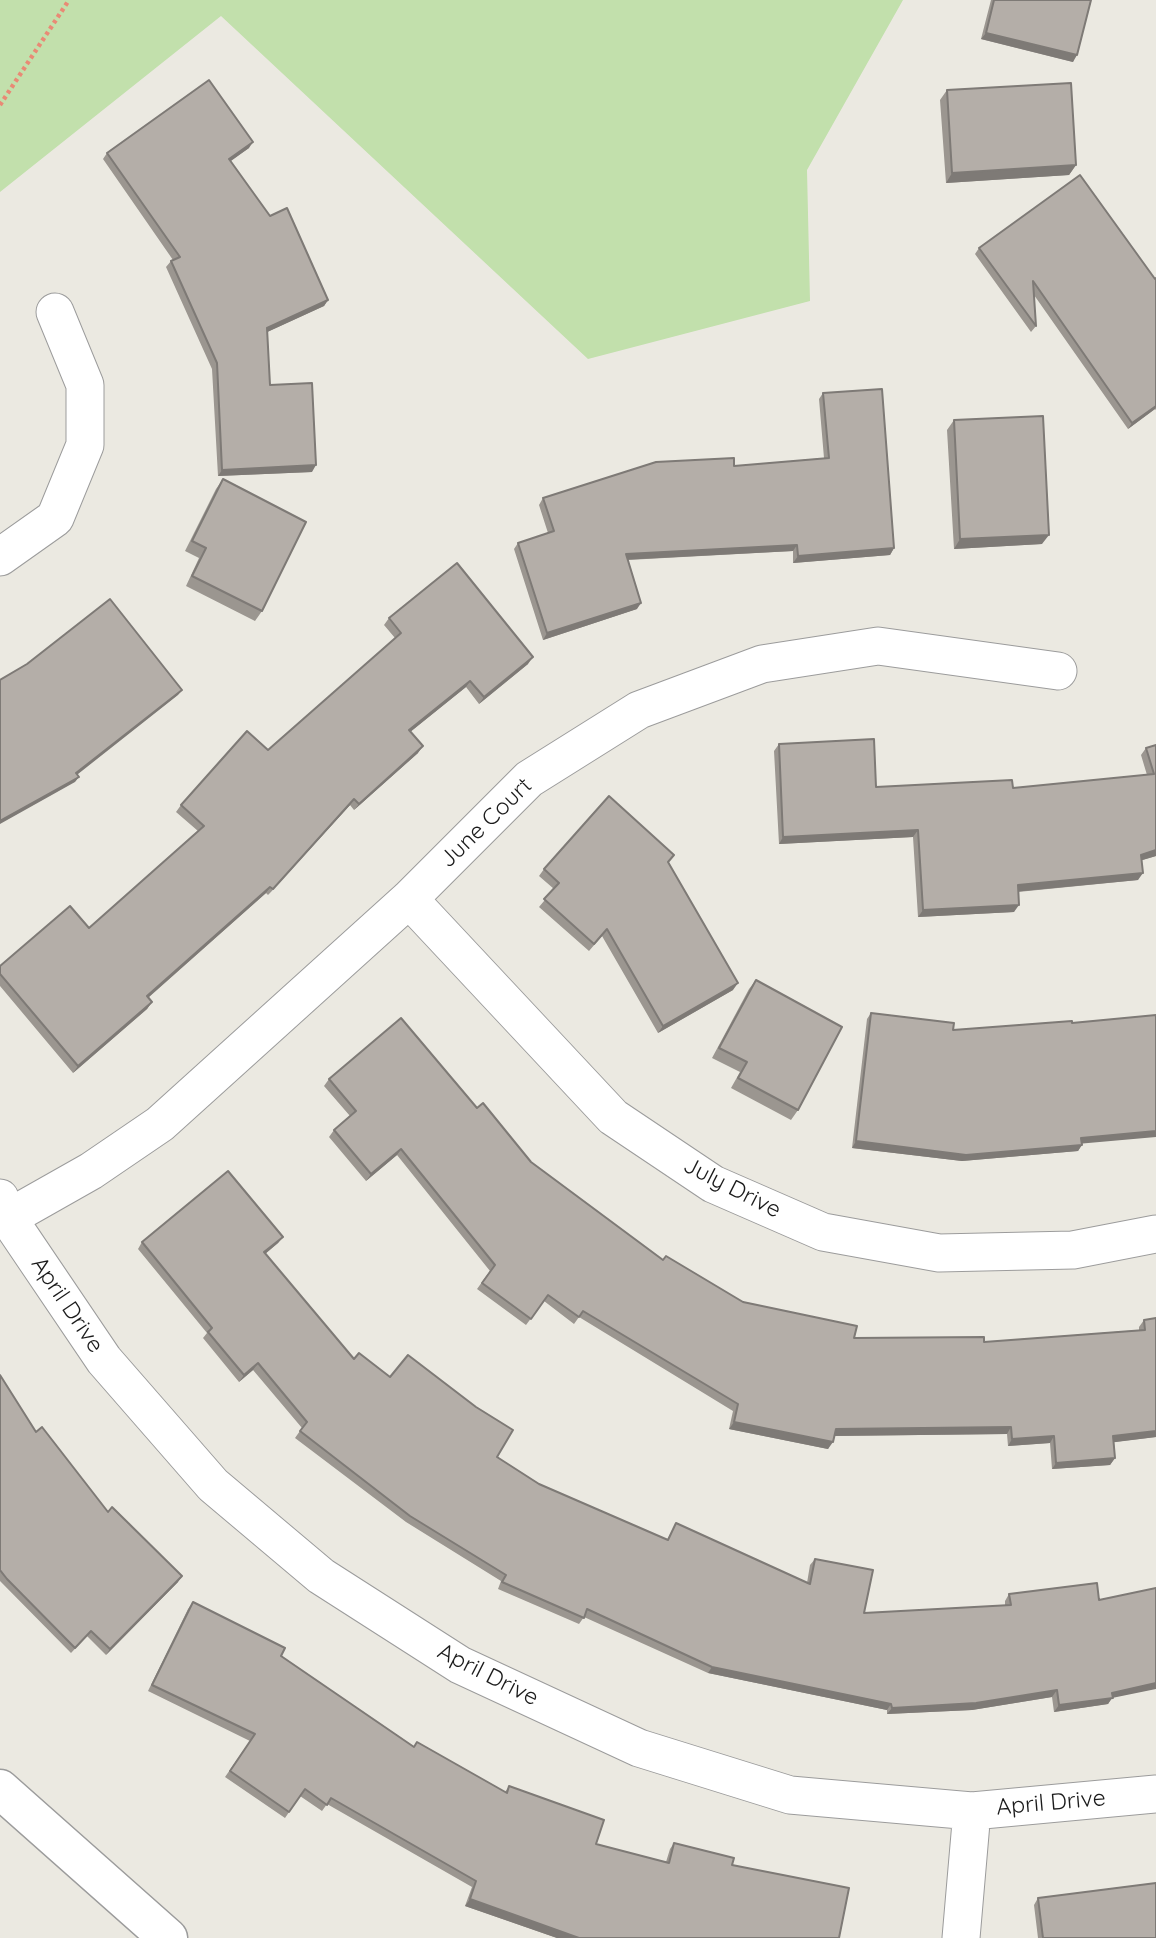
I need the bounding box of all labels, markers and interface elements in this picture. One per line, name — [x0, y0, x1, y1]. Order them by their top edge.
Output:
street label: June Court — [434, 772, 538, 874]
street label: July Drive — [679, 1152, 785, 1224]
street label: April Drive — [25, 1252, 109, 1358]
street label: April Drive — [433, 1638, 543, 1712]
street label: April Drive — [995, 1784, 1107, 1822]

